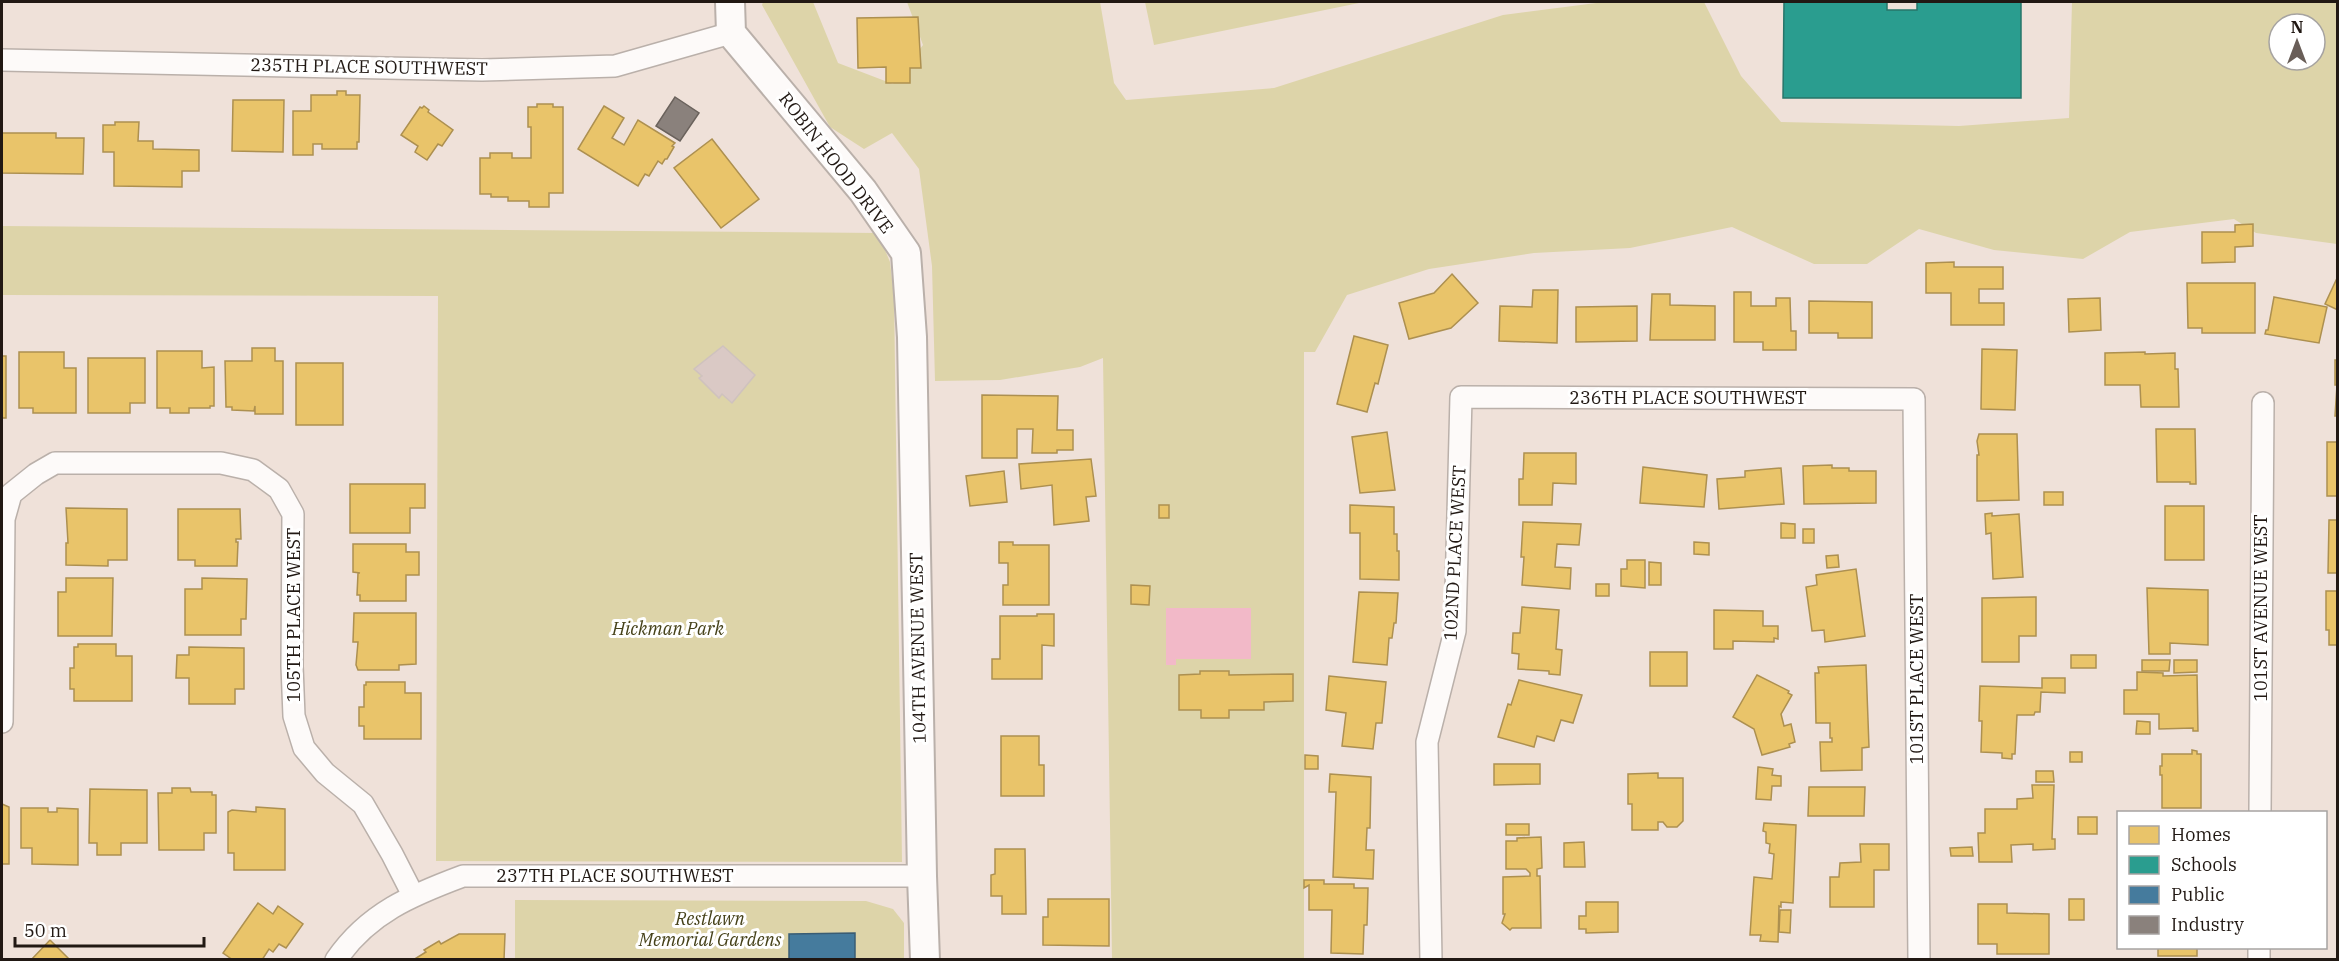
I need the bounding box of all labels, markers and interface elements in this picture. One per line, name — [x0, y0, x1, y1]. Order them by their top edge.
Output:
north arrow — [2267, 12, 2327, 72]
text: N — [2291, 17, 2303, 37]
street label: 235TH PLACE SOUTHWEST — [250, 53, 488, 80]
street label: ROBIN HOOD DRIVE — [774, 88, 899, 238]
street label: 236TH PLACE SOUTHWEST — [1569, 386, 1807, 409]
street label: 102ND PLACE WEST — [1438, 464, 1471, 641]
street label: 101ST AVENUE WEST — [2249, 514, 2272, 702]
street label: 105TH PLACE WEST — [282, 527, 305, 702]
street label: 104TH AVENUE WEST — [904, 552, 931, 744]
street label: 101ST PLACE WEST — [1905, 593, 1928, 765]
park label: Hickman Park — [611, 617, 725, 640]
legend — [2117, 811, 2327, 949]
text: Homes — [2171, 823, 2231, 846]
text: Schools — [2171, 853, 2237, 876]
street label: 237TH PLACE SOUTHWEST — [496, 864, 734, 887]
text: Public — [2171, 883, 2225, 906]
park label: Restlawn Memorial Gardens — [638, 907, 782, 951]
scale bar — [15, 910, 204, 948]
text: Industry — [2171, 913, 2244, 936]
text: 50 m — [24, 919, 67, 942]

